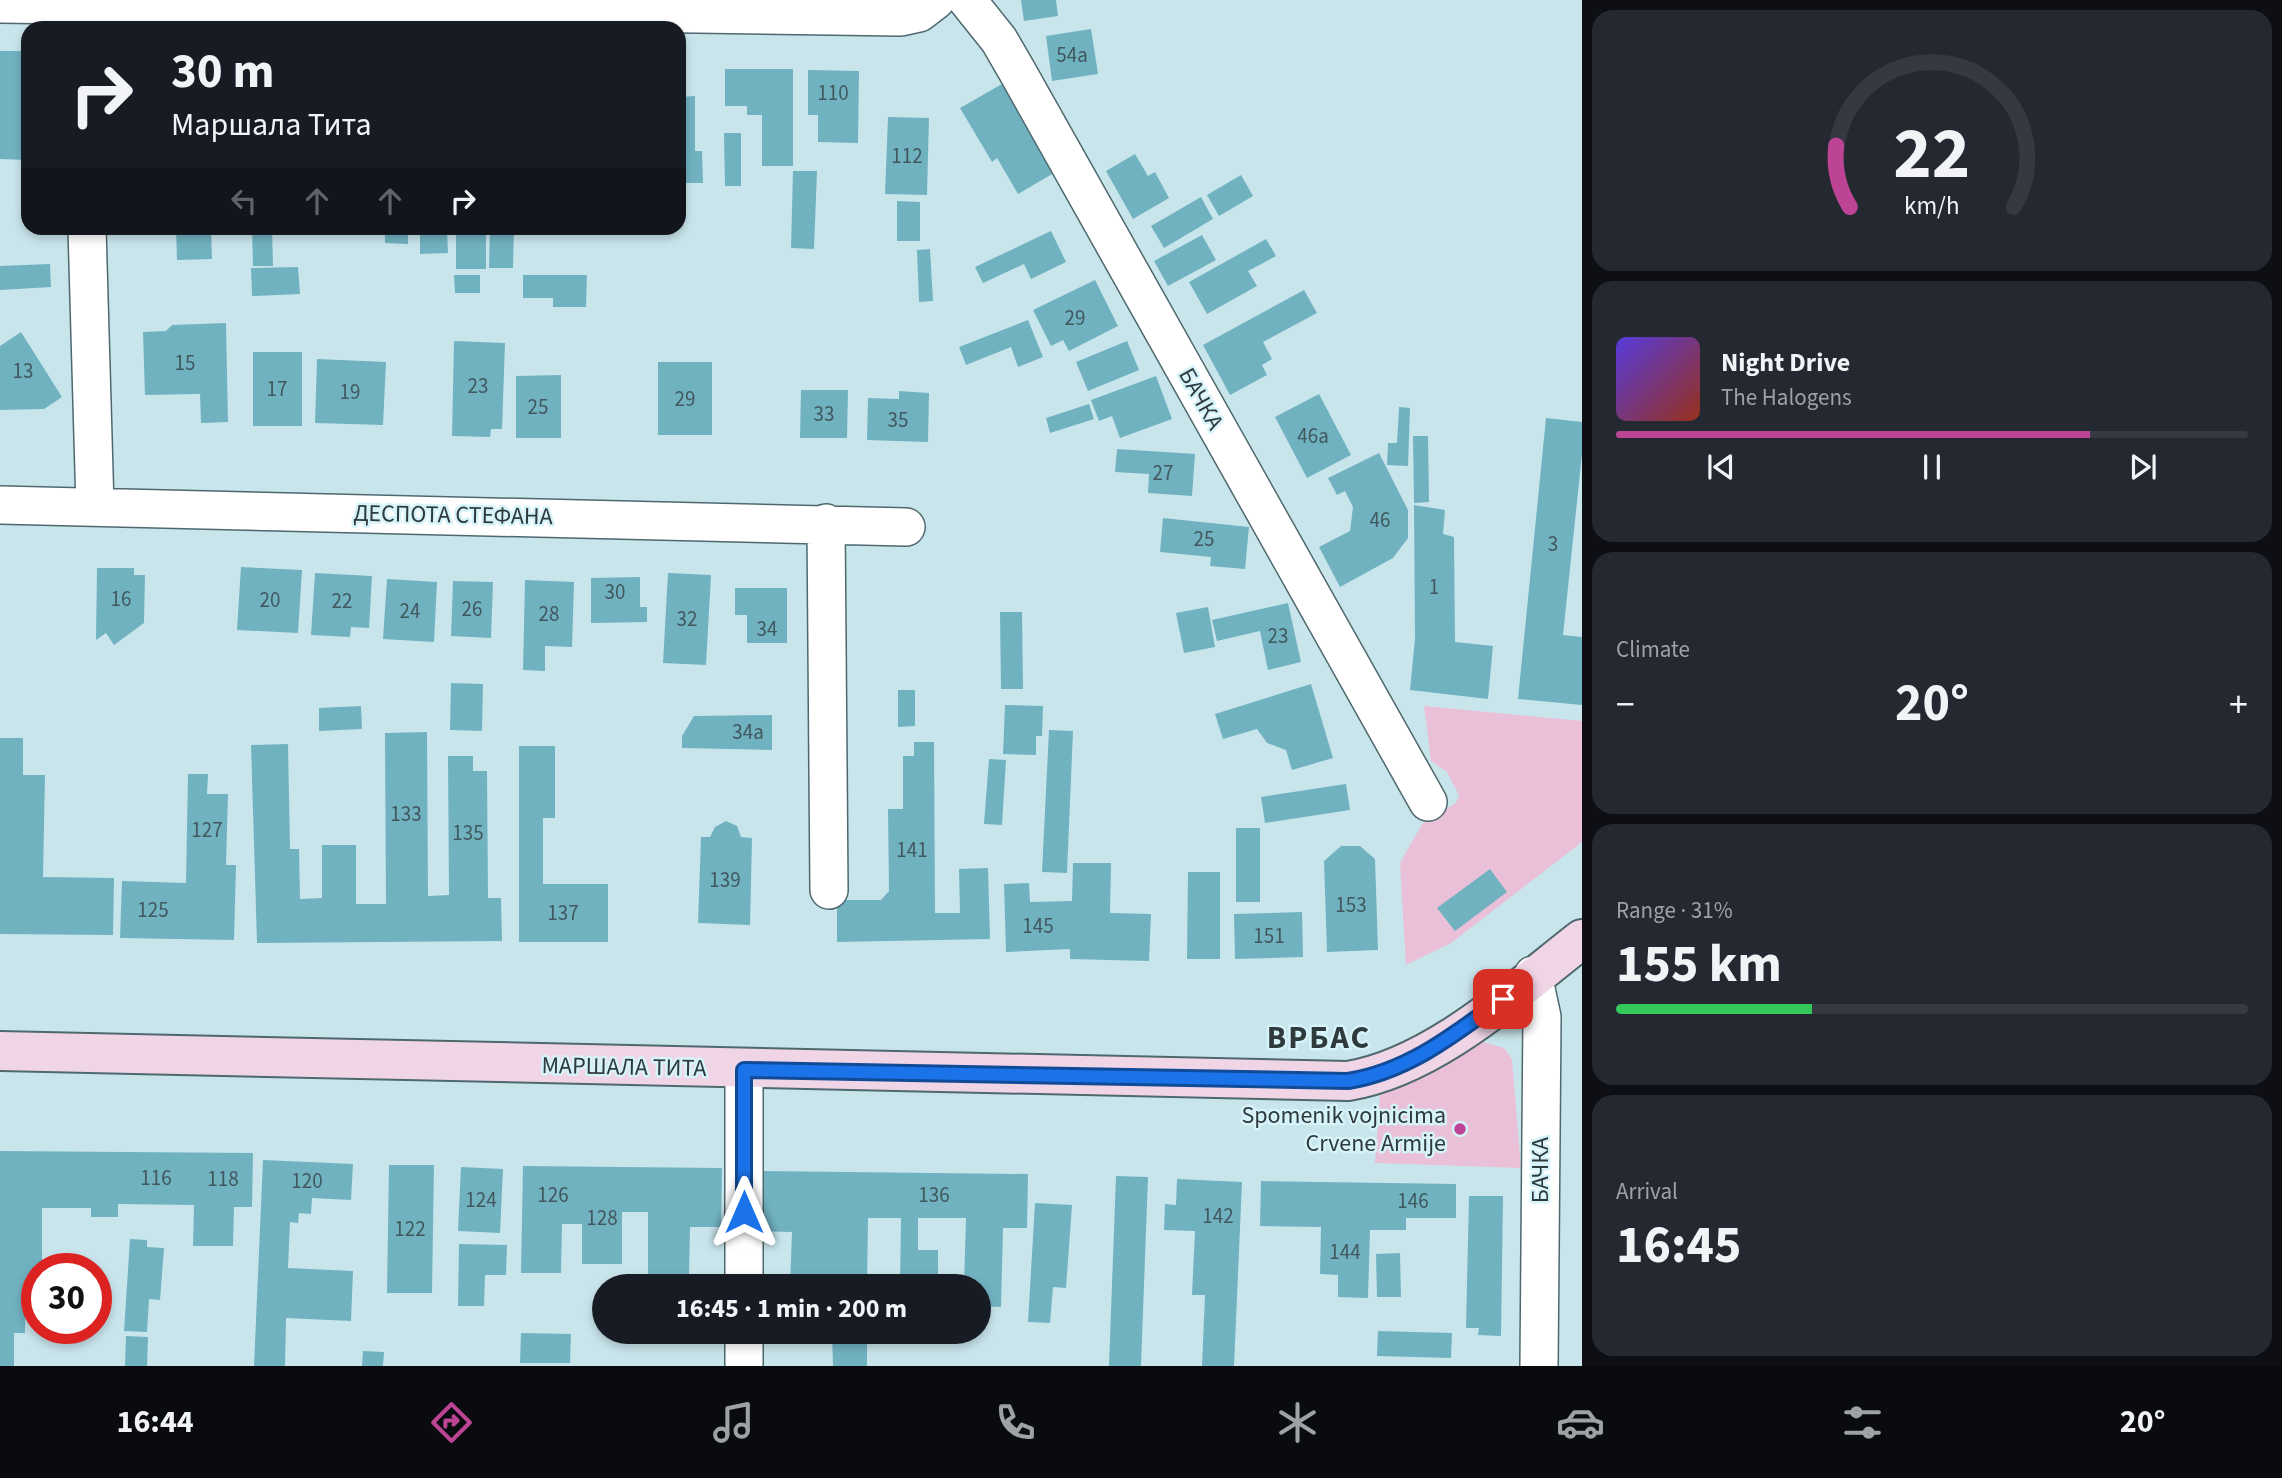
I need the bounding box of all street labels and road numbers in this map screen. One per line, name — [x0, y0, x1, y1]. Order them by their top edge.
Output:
street label: БАЧКА — [1170, 361, 1232, 437]
street label: ДЕСПОТА СТЕФАНА — [353, 496, 553, 534]
street label: МАРШАЛА ТИТА — [541, 1048, 707, 1086]
street label: БАЧКА — [1523, 1137, 1558, 1203]

